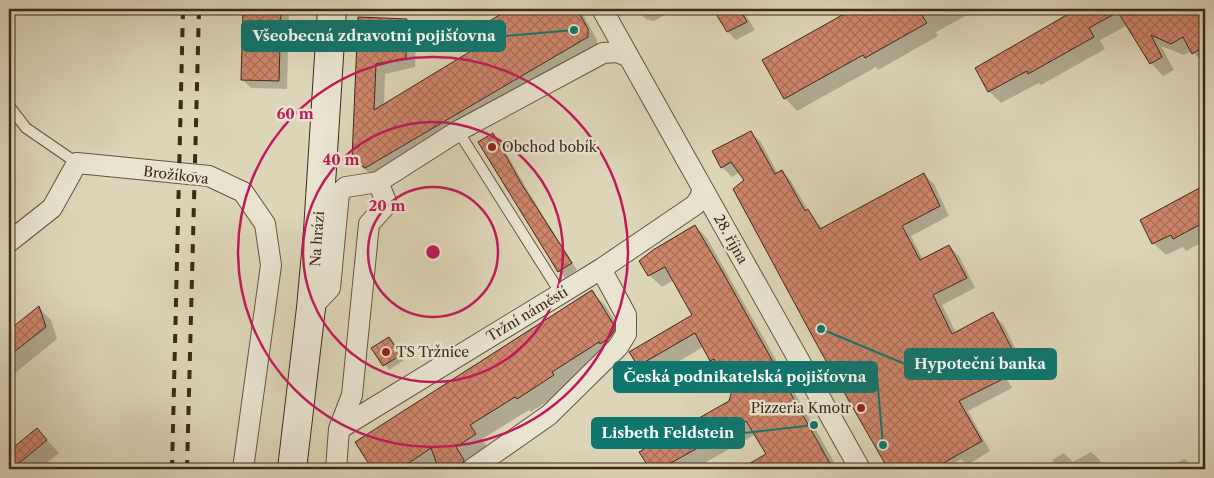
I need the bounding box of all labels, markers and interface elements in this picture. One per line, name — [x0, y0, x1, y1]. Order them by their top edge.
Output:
callout: Všeobecná zdravotní pojišťovna — [242, 21, 505, 51]
text: Všeobecná zdravotní pojišťovna — [251, 26, 496, 45]
text: 60 m — [276, 104, 314, 123]
place label: Obchod bobík — [502, 138, 598, 156]
marker: Obchod bobík — [486, 141, 498, 153]
text: 40 m — [322, 150, 360, 169]
street label: Brožíkova — [142, 162, 210, 188]
text: 20 m — [368, 196, 406, 215]
street label: Na hrázi — [306, 211, 328, 267]
street label: 28. října — [710, 211, 752, 268]
centre of rings — [424, 243, 442, 261]
street label: Tržní náměstí — [483, 283, 571, 345]
place label: TS Tržnice — [396, 343, 469, 361]
marker: TS Tržnice — [380, 346, 392, 358]
callout: Hypoteční banka — [905, 349, 1056, 379]
text: Hypoteční banka — [914, 354, 1046, 373]
callout: Česká podnikatelská pojišťovna — [614, 362, 877, 392]
text: Česká podnikatelská pojišťovna — [624, 367, 867, 386]
place label: Pizzeria Kmotr — [751, 399, 851, 417]
marker: Pizzeria Kmotr — [855, 402, 867, 414]
callout: Lisbeth Feldstein — [592, 418, 744, 448]
text: Lisbeth Feldstein — [602, 423, 735, 442]

